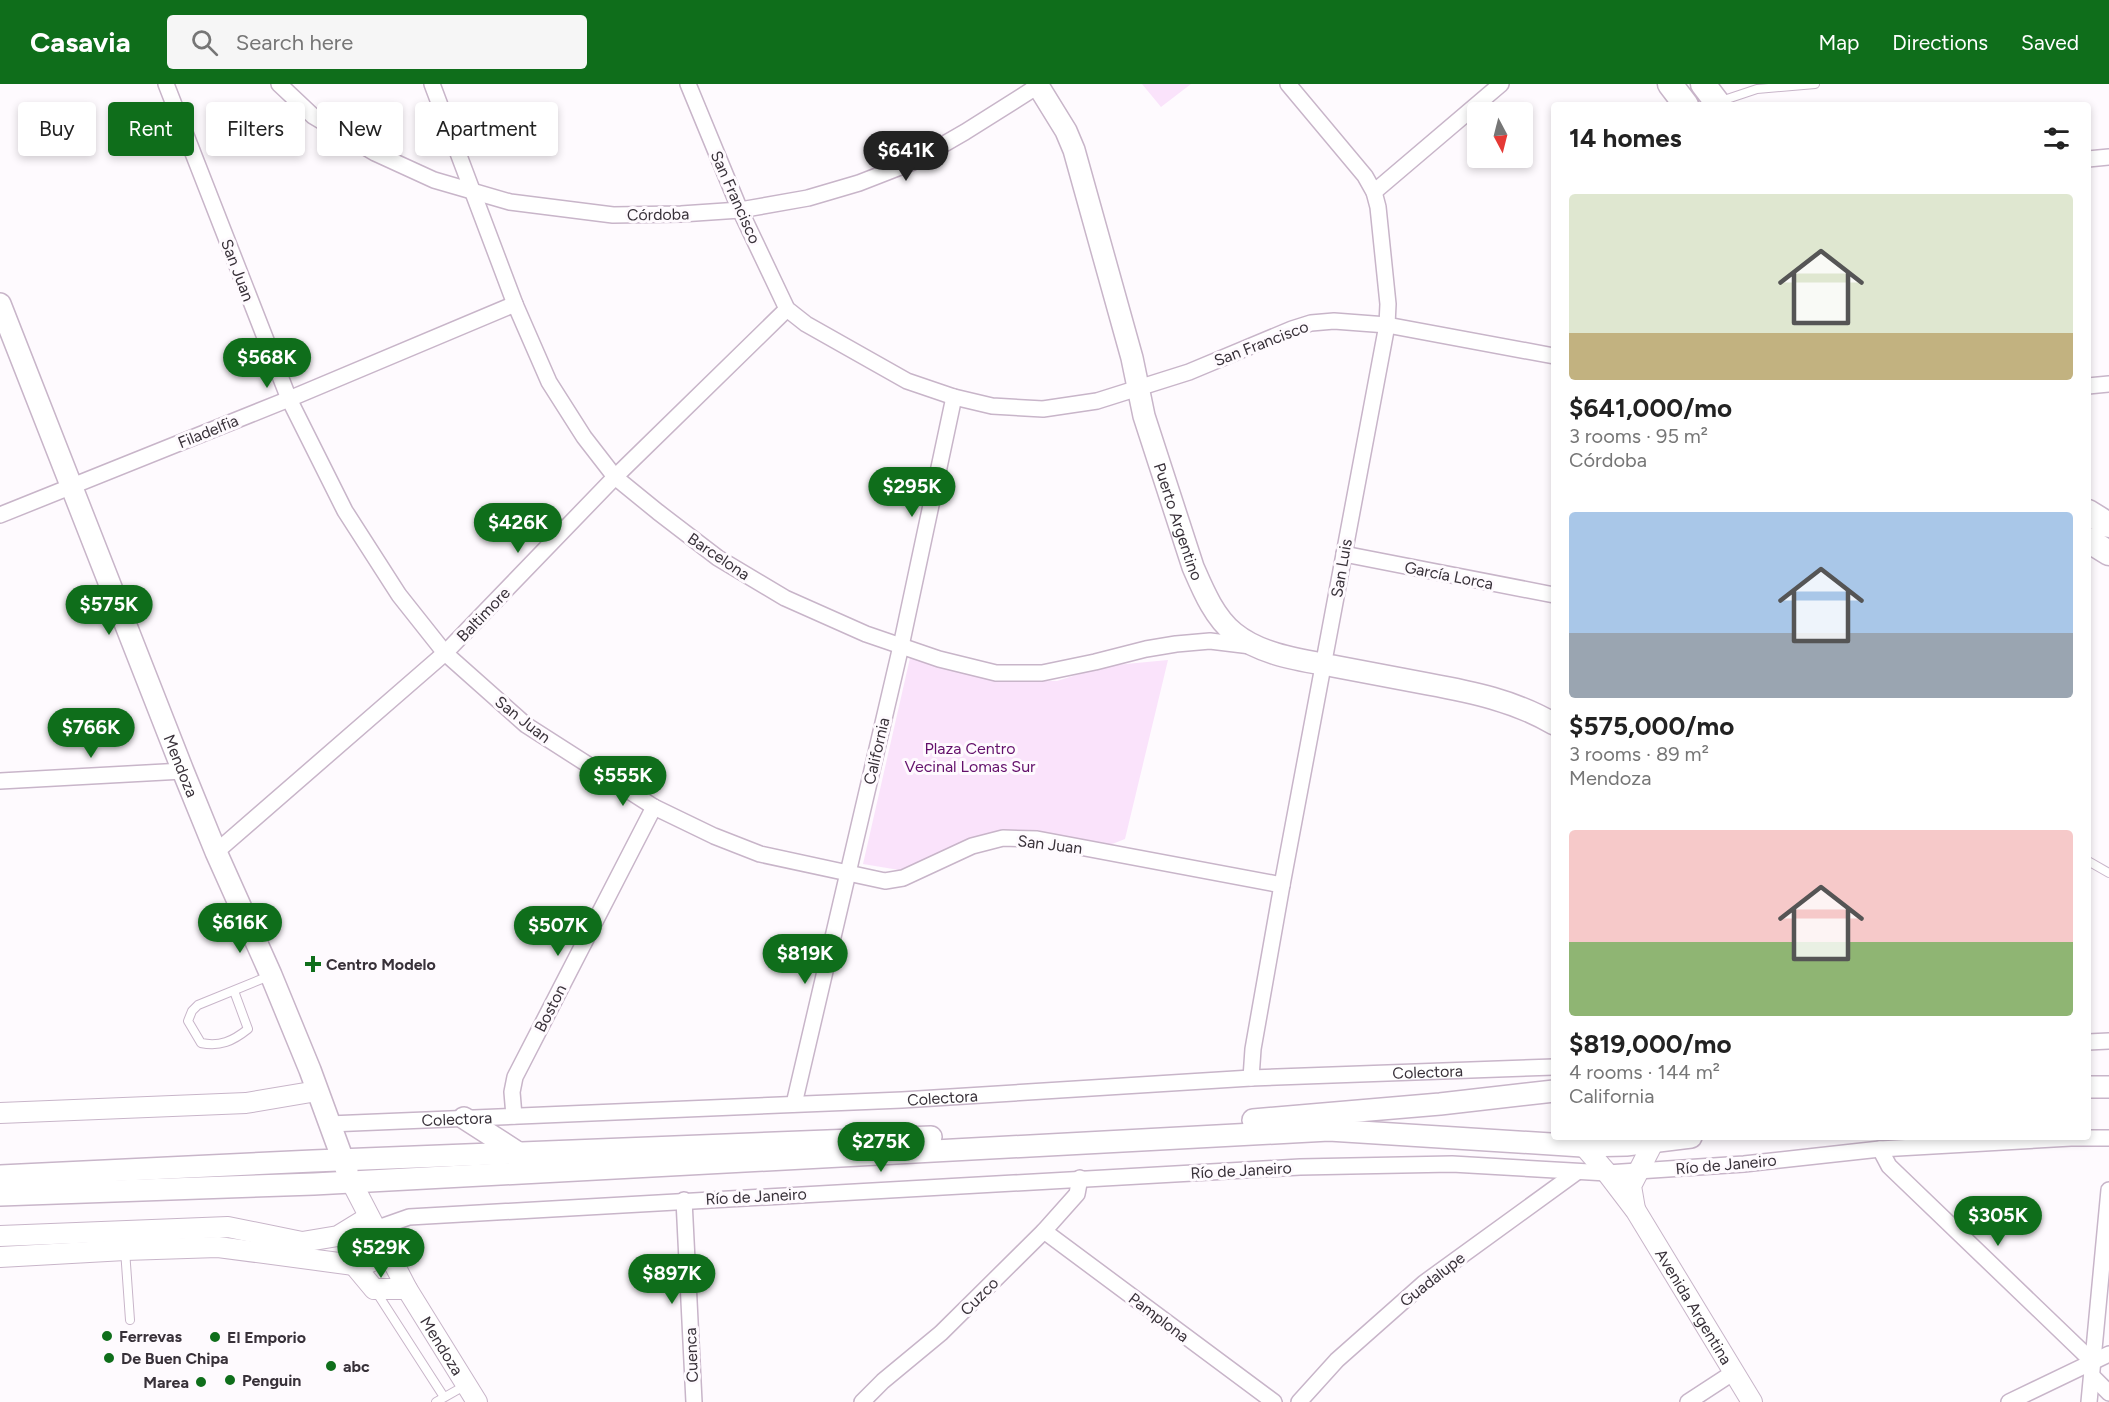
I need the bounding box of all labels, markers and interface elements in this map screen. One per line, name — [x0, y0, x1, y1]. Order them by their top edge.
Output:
search box — [167, 15, 587, 69]
text: Casavia — [30, 25, 131, 59]
icon: search — [188, 26, 221, 59]
text: Search here — [236, 29, 353, 56]
text: Map — [1818, 30, 1859, 55]
text: Directions — [1892, 30, 1988, 55]
text: Saved — [2021, 30, 2079, 55]
chip: Buy — [18, 102, 96, 156]
chip: Rent — [108, 102, 194, 156]
chip: Filters — [206, 102, 305, 156]
chip: New — [317, 102, 403, 156]
chip: Apartment — [415, 102, 558, 156]
north arrow — [1467, 102, 1533, 168]
map controls — [1467, 102, 1533, 168]
text: 14 homes — [1569, 122, 1682, 154]
icon: filters — [2040, 122, 2073, 155]
pin: $641K — [864, 131, 948, 182]
text: $641K — [877, 138, 935, 162]
street label: San Francisco — [707, 148, 764, 247]
street label: Córdoba — [627, 204, 689, 225]
icon: home — [1767, 233, 1875, 341]
street label: San Juan — [217, 236, 258, 304]
street label: San Francisco — [1211, 317, 1311, 370]
pin: $568K — [225, 338, 309, 389]
text: $568K — [237, 345, 297, 369]
text: $641,000/mo — [1569, 392, 1732, 424]
street label: Filadelfia — [175, 411, 241, 452]
text: 3 rooms · 95 m² — [1569, 424, 1708, 448]
text: Córdoba — [1569, 448, 1647, 472]
street label: Puerto Argentino — [1150, 460, 1207, 583]
pin: $295K — [870, 467, 954, 518]
text: $295K — [882, 474, 942, 498]
pin: $426K — [476, 503, 560, 554]
text: $426K — [488, 510, 548, 534]
street label: Barcelona — [684, 529, 753, 584]
street label: San Luis — [1327, 537, 1356, 599]
icon: home — [1767, 551, 1875, 659]
street label: García Lorca — [1403, 558, 1495, 593]
street label: Baltimore — [453, 583, 514, 645]
pin: $575K — [67, 585, 151, 636]
text: $575K — [80, 592, 138, 616]
street label: San Juan — [491, 692, 554, 747]
pin: $766K — [49, 708, 133, 759]
text: $575,000/mo — [1569, 710, 1734, 742]
text: $766K — [62, 715, 120, 739]
street label: California — [860, 716, 893, 787]
street label: Mendoza — [160, 732, 202, 800]
park label: Plaza Centro Vecinal Lomas Sur — [904, 739, 1036, 776]
text: 3 rooms · 89 m² — [1569, 742, 1709, 766]
pin: $555K — [581, 756, 665, 807]
text: $555K — [593, 763, 653, 787]
text: Mendoza — [1569, 766, 1651, 790]
street label: San Juan — [1016, 831, 1083, 858]
icon: home — [1767, 869, 1875, 977]
pin: $616K — [198, 903, 282, 954]
pin: $507K — [516, 906, 600, 957]
text: $616K — [212, 910, 268, 934]
text: $507K — [528, 913, 588, 937]
pin: $819K — [763, 934, 847, 985]
text: $819K — [777, 941, 833, 965]
marker: Centro Modelo — [304, 955, 322, 973]
place label: Centro Modelo — [326, 955, 436, 974]
street label: Boston — [530, 981, 570, 1035]
text: $819,000/mo — [1569, 1028, 1732, 1060]
text: 4 rooms · 144 m² — [1569, 1060, 1720, 1084]
street label: Colectora — [1392, 1061, 1463, 1083]
text: California — [1569, 1084, 1654, 1108]
street label: Colectora — [907, 1086, 978, 1110]
street label: Colectora — [421, 1108, 493, 1130]
pin: $275K — [839, 1122, 923, 1173]
text: $275K — [852, 1129, 910, 1153]
street label: Río de Janeiro — [1675, 1151, 1777, 1178]
street label: Río de Janeiro — [1190, 1158, 1292, 1183]
street label: Río de Janeiro — [705, 1184, 807, 1209]
pin: $305K — [1956, 1196, 2040, 1247]
text: $305K — [1968, 1203, 2028, 1227]
pin: $529K — [339, 1228, 423, 1279]
text: $529K — [351, 1235, 411, 1259]
street label: Avenida Argentina — [1651, 1245, 1736, 1368]
street label: Guadalupe — [1396, 1248, 1469, 1311]
pin: $897K — [630, 1254, 714, 1305]
text: $897K — [642, 1261, 702, 1285]
street label: Cuzco — [956, 1273, 1002, 1319]
street label: Pamplona — [1125, 1289, 1192, 1346]
street label: Mendoza — [416, 1313, 467, 1379]
place label: Ferrevas — [119, 1327, 182, 1346]
street label: Cuenca — [681, 1327, 702, 1383]
place label: El Emporio — [227, 1328, 306, 1347]
marker: Ferrevas — [100, 1329, 114, 1343]
marker: El Emporio — [208, 1330, 222, 1344]
place label: De Buen Chipa — [121, 1349, 229, 1368]
marker: De Buen Chipa — [102, 1351, 116, 1365]
place label: abc — [343, 1357, 370, 1376]
marker: abc — [324, 1359, 338, 1373]
place label: Penguin — [242, 1371, 301, 1390]
place label: Marea — [143, 1373, 189, 1392]
marker: Penguin — [223, 1373, 237, 1387]
marker: Marea — [194, 1375, 208, 1389]

